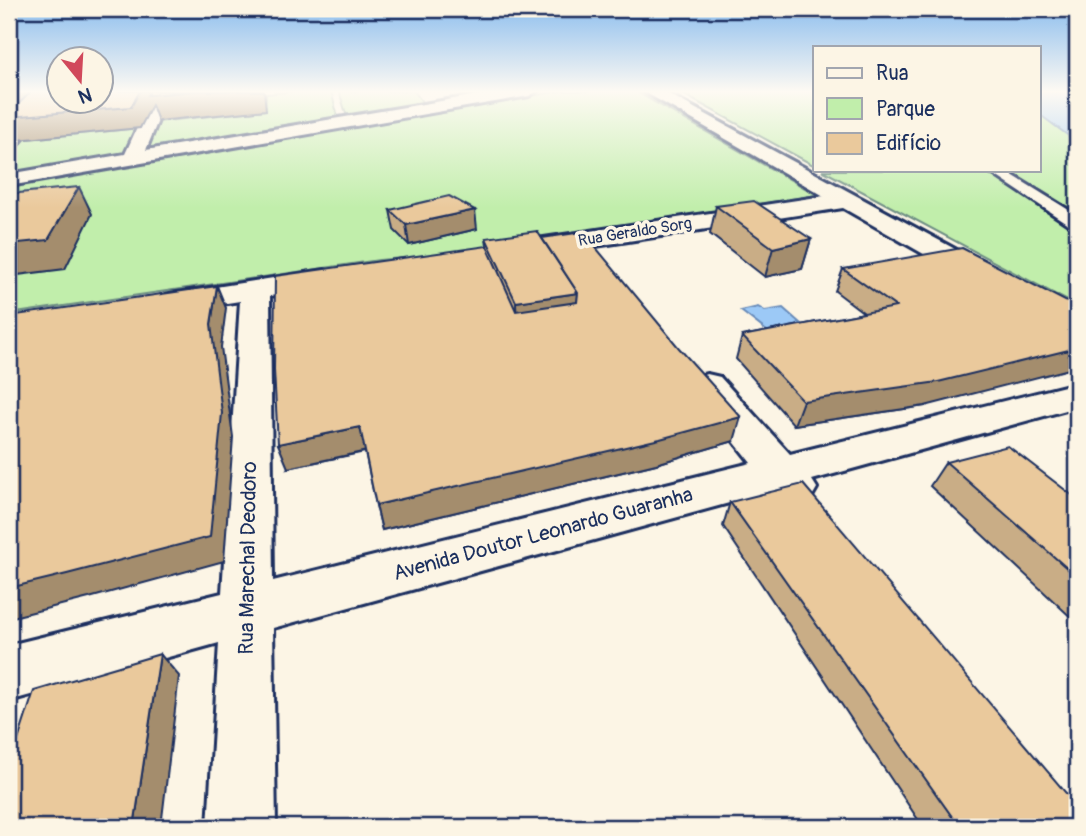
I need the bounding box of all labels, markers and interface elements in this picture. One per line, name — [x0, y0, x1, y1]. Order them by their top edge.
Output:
north arrow — [46, 46, 116, 116]
legend — [813, 46, 1040, 172]
text: Rua — [876, 60, 909, 87]
text: N — [75, 82, 95, 109]
text: Parque — [876, 96, 935, 123]
text: Edifício — [876, 130, 941, 157]
street label: Rua Geraldo Sorg — [577, 213, 693, 251]
street label: Rua Marechal Deodoro — [233, 461, 263, 655]
street label: Avenida Doutor Leonardo Guaranha — [390, 481, 696, 587]

